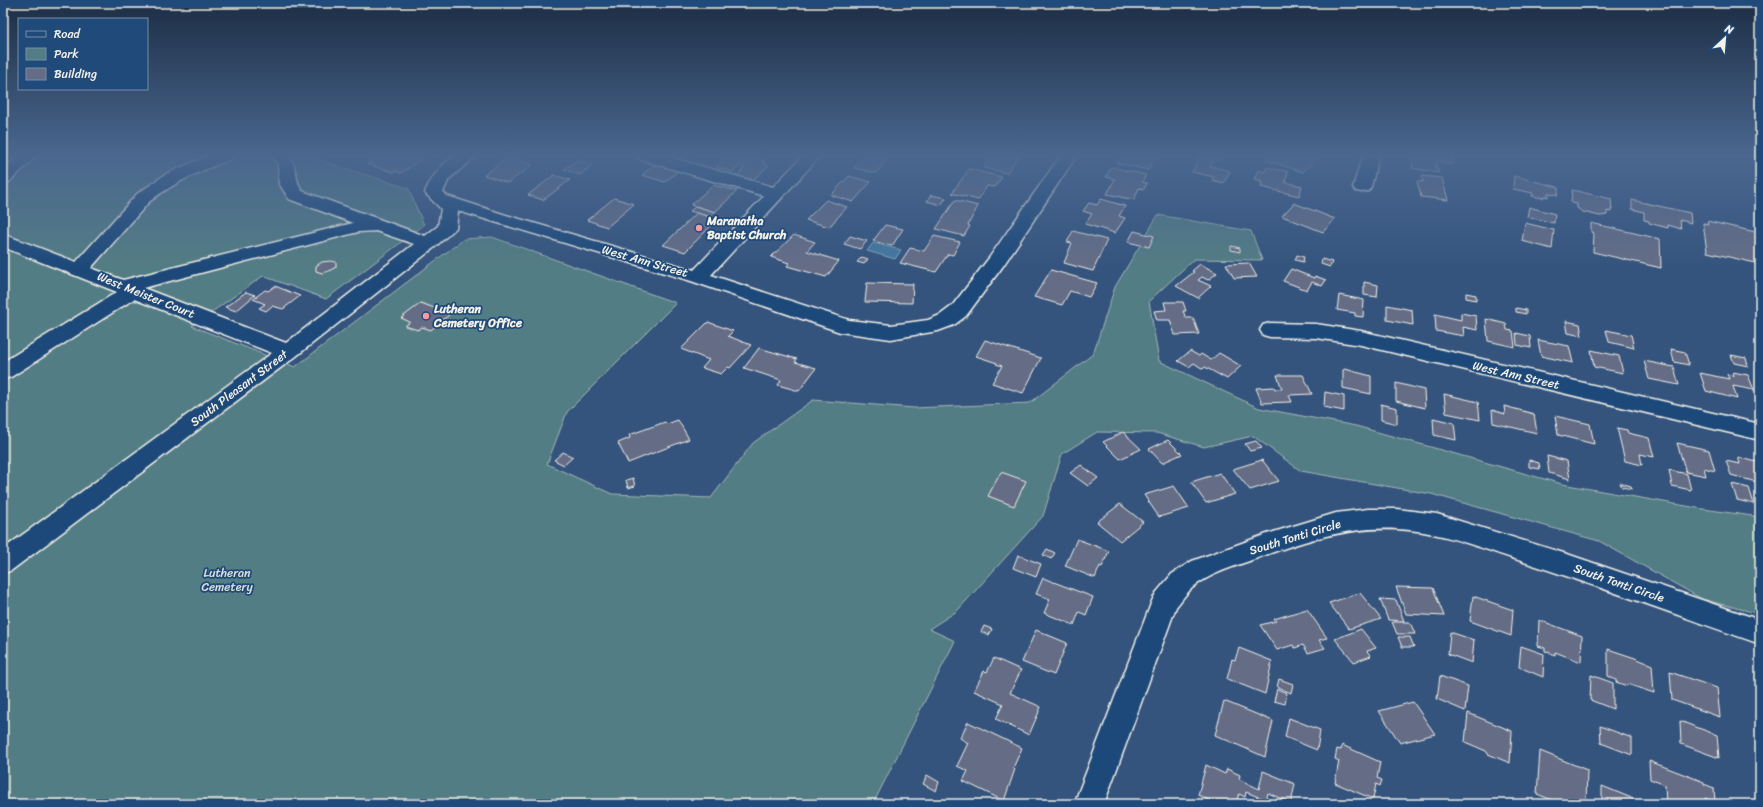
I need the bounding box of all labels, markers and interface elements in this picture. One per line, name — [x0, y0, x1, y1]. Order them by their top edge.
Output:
legend — [18, 18, 148, 90]
north arrow — [1705, 18, 1745, 58]
text: N — [1721, 19, 1737, 40]
text: Road — [54, 23, 81, 45]
text: Park — [54, 43, 79, 65]
text: Building — [54, 63, 97, 85]
place label: Maranatha Baptist Church — [706, 210, 787, 246]
marker: Maranatha Baptist Church — [694, 223, 704, 233]
street label: West Ann Street — [599, 238, 691, 284]
street label: West Meister Court — [94, 265, 198, 325]
place label: Lutheran Cemetery Office — [433, 298, 523, 334]
marker: Lutheran Cemetery Office — [421, 311, 431, 321]
street label: South Pleasant Street — [185, 343, 294, 432]
street label: West Ann Street — [1470, 354, 1562, 396]
street label: South Tonti Circle — [1246, 513, 1344, 561]
street label: South Tonti Circle — [1571, 557, 1668, 609]
park label: Lutheran Cemetery — [201, 562, 253, 598]

